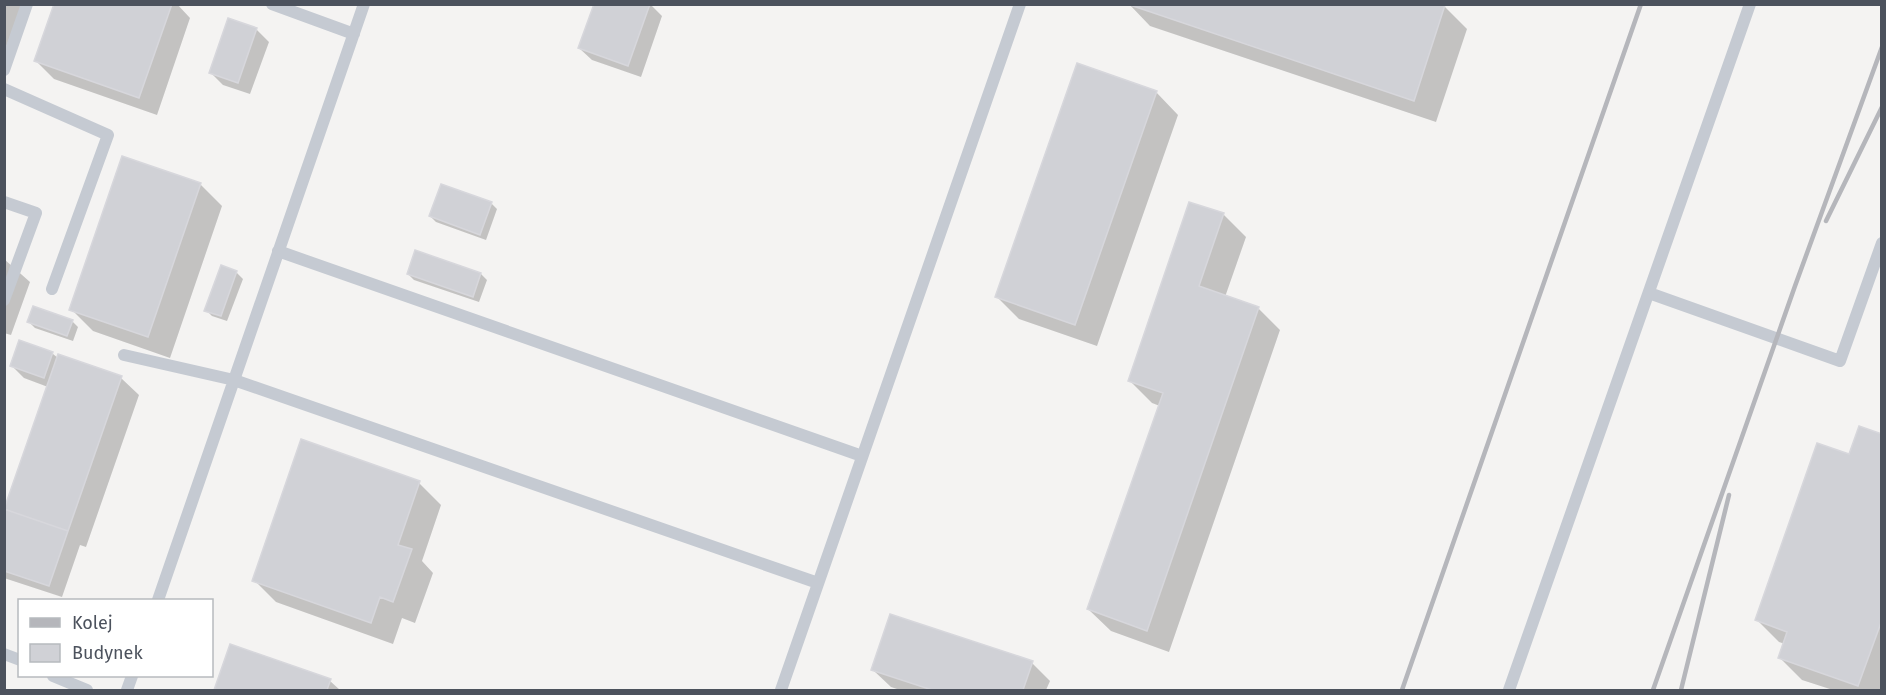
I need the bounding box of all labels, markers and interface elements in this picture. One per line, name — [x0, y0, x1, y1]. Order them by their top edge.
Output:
legend — [18, 599, 213, 677]
text: Kolej — [72, 612, 113, 634]
text: Budynek — [72, 642, 143, 664]

